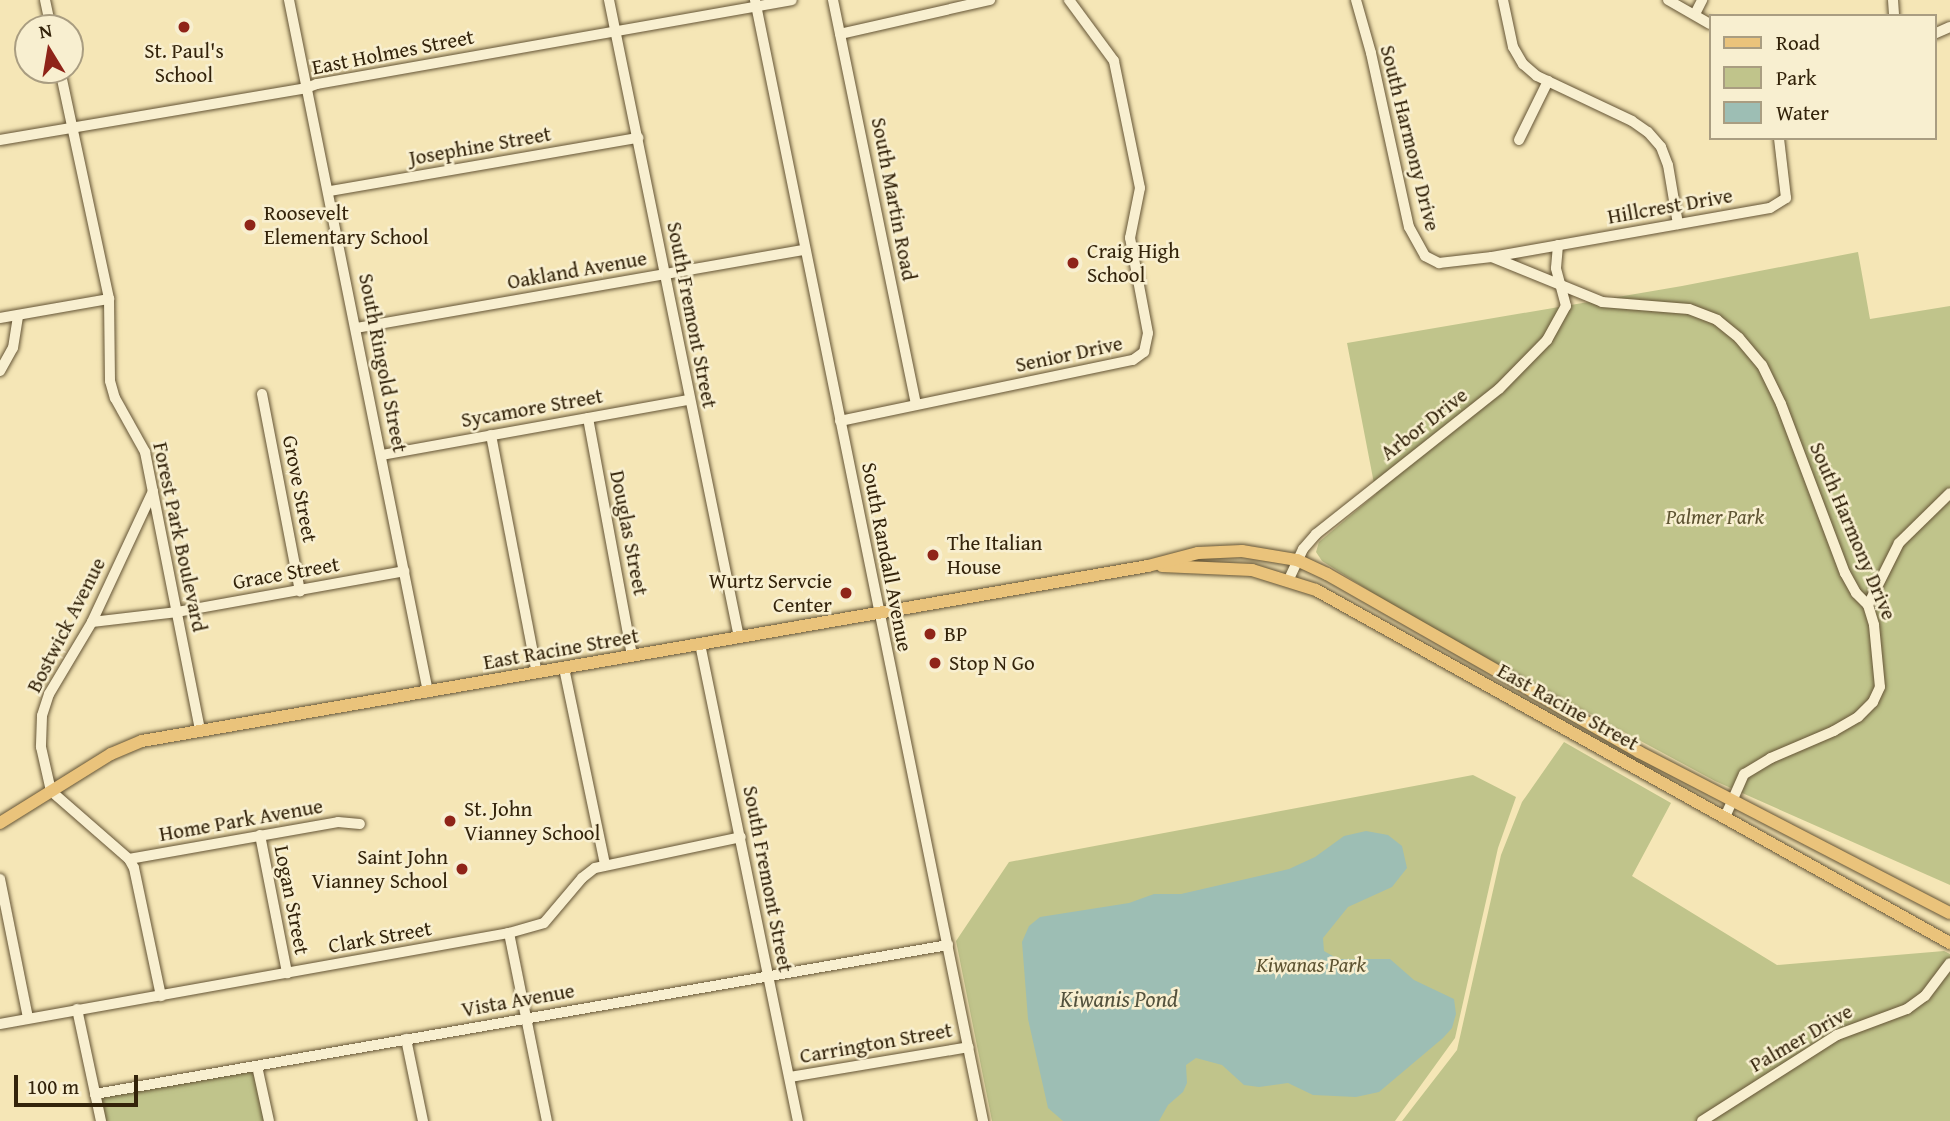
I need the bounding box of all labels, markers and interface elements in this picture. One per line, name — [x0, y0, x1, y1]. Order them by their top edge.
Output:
north arrow — [14, 14, 84, 84]
legend — [1708, 14, 1936, 140]
text: N — [36, 15, 54, 45]
marker: St. Paul's School — [176, 19, 192, 35]
street label: East Holmes Street — [310, 24, 476, 80]
text: Road — [1776, 27, 1820, 58]
place label: St. Paul's School — [144, 38, 224, 88]
street label: South Harmony Drive — [1375, 43, 1445, 233]
text: Park — [1776, 62, 1817, 93]
text: Water — [1776, 97, 1829, 128]
street label: South Martin Road — [866, 115, 922, 283]
street label: Josephine Street — [407, 121, 553, 171]
street label: Hillcrest Drive — [1605, 183, 1735, 229]
place label: Roosevelt Elementary School — [264, 200, 429, 250]
marker: Roosevelt Elementary School — [242, 217, 258, 233]
street label: South Fremont Street — [662, 220, 722, 410]
place label: Craig High School — [1087, 238, 1180, 288]
street label: Oakland Avenue — [505, 245, 649, 295]
marker: Craig High School — [1065, 255, 1081, 271]
street label: South Ringold Street — [353, 271, 413, 455]
street label: Senior Drive — [1013, 330, 1125, 378]
street label: Arbor Drive — [1376, 382, 1472, 466]
street label: Sycamore Street — [459, 383, 605, 433]
street label: Grove Street — [277, 433, 323, 545]
street label: South Harmony Drive — [1804, 438, 1902, 624]
street label: Forest Park Boulevard — [148, 440, 212, 634]
street label: South Randall Avenue — [856, 460, 918, 654]
street label: Douglas Street — [604, 468, 654, 598]
park label: Palmer Park — [1666, 504, 1764, 530]
place label: The Italian House — [947, 530, 1042, 580]
marker: The Italian House — [925, 547, 941, 563]
street label: Grace Street — [231, 551, 341, 595]
street label: Bostwick Avenue — [21, 553, 111, 697]
place label: Wurtz Servcie Center — [709, 568, 832, 618]
marker: Wurtz Servcie Center — [838, 585, 854, 601]
place label: BP — [944, 621, 967, 647]
street label: East Racine Street — [481, 623, 641, 675]
marker: BP — [922, 626, 938, 642]
place label: Stop N Go — [949, 650, 1035, 676]
marker: Stop N Go — [927, 655, 943, 671]
street label: East Racine Street — [1493, 658, 1643, 756]
street label: South Fremont Street — [738, 784, 798, 974]
street label: Home Park Avenue — [157, 793, 325, 847]
place label: St. John Vianney School — [464, 796, 600, 846]
marker: St. John Vianney School — [442, 813, 458, 829]
street label: Logan Street — [269, 843, 315, 957]
place label: Saint John Vianney School — [312, 844, 448, 894]
marker: Saint John Vianney School — [454, 861, 470, 877]
street label: Clark Street — [326, 916, 434, 958]
park label: Kiwanas Park — [1256, 952, 1366, 978]
street label: Vista Avenue — [459, 978, 577, 1022]
water label: Kiwanis Pond — [1060, 985, 1178, 1013]
street label: Palmer Drive — [1745, 998, 1857, 1078]
street label: Carrington Street — [798, 1017, 954, 1069]
scale bar — [18, 1062, 142, 1106]
text: 100 m — [27, 1071, 79, 1102]

